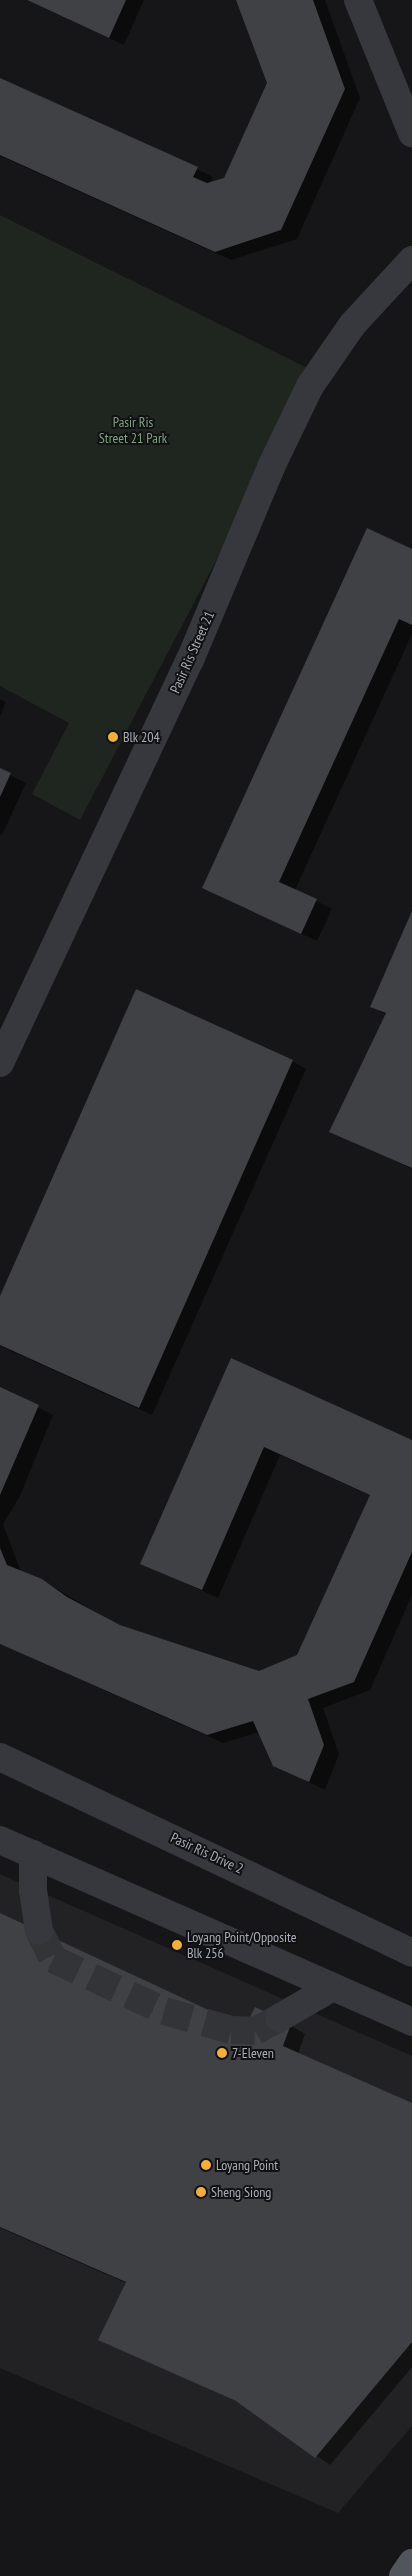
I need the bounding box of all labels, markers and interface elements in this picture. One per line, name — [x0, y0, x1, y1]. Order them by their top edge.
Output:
park label: Pasir Ris Street 21 Park — [99, 414, 167, 447]
street label: Pasir Ris Street 21 — [166, 608, 218, 696]
place label: Blk 204 — [123, 729, 160, 745]
marker: Blk 204 — [107, 731, 119, 743]
street label: Pasir Ris Drive 2 — [168, 1829, 246, 1877]
place label: Loyang Point/Opposite Blk 256 — [187, 1929, 296, 1961]
marker: Loyang Point/Opposite Blk 256 — [171, 1939, 183, 1951]
place label: 7-Eleven — [232, 2045, 274, 2061]
marker: 7-Eleven — [216, 2047, 228, 2059]
place label: Loyang Point — [216, 2157, 278, 2173]
marker: Loyang Point — [200, 2159, 212, 2171]
place label: Sheng Siong — [211, 2184, 271, 2200]
marker: Sheng Siong — [195, 2186, 207, 2198]

